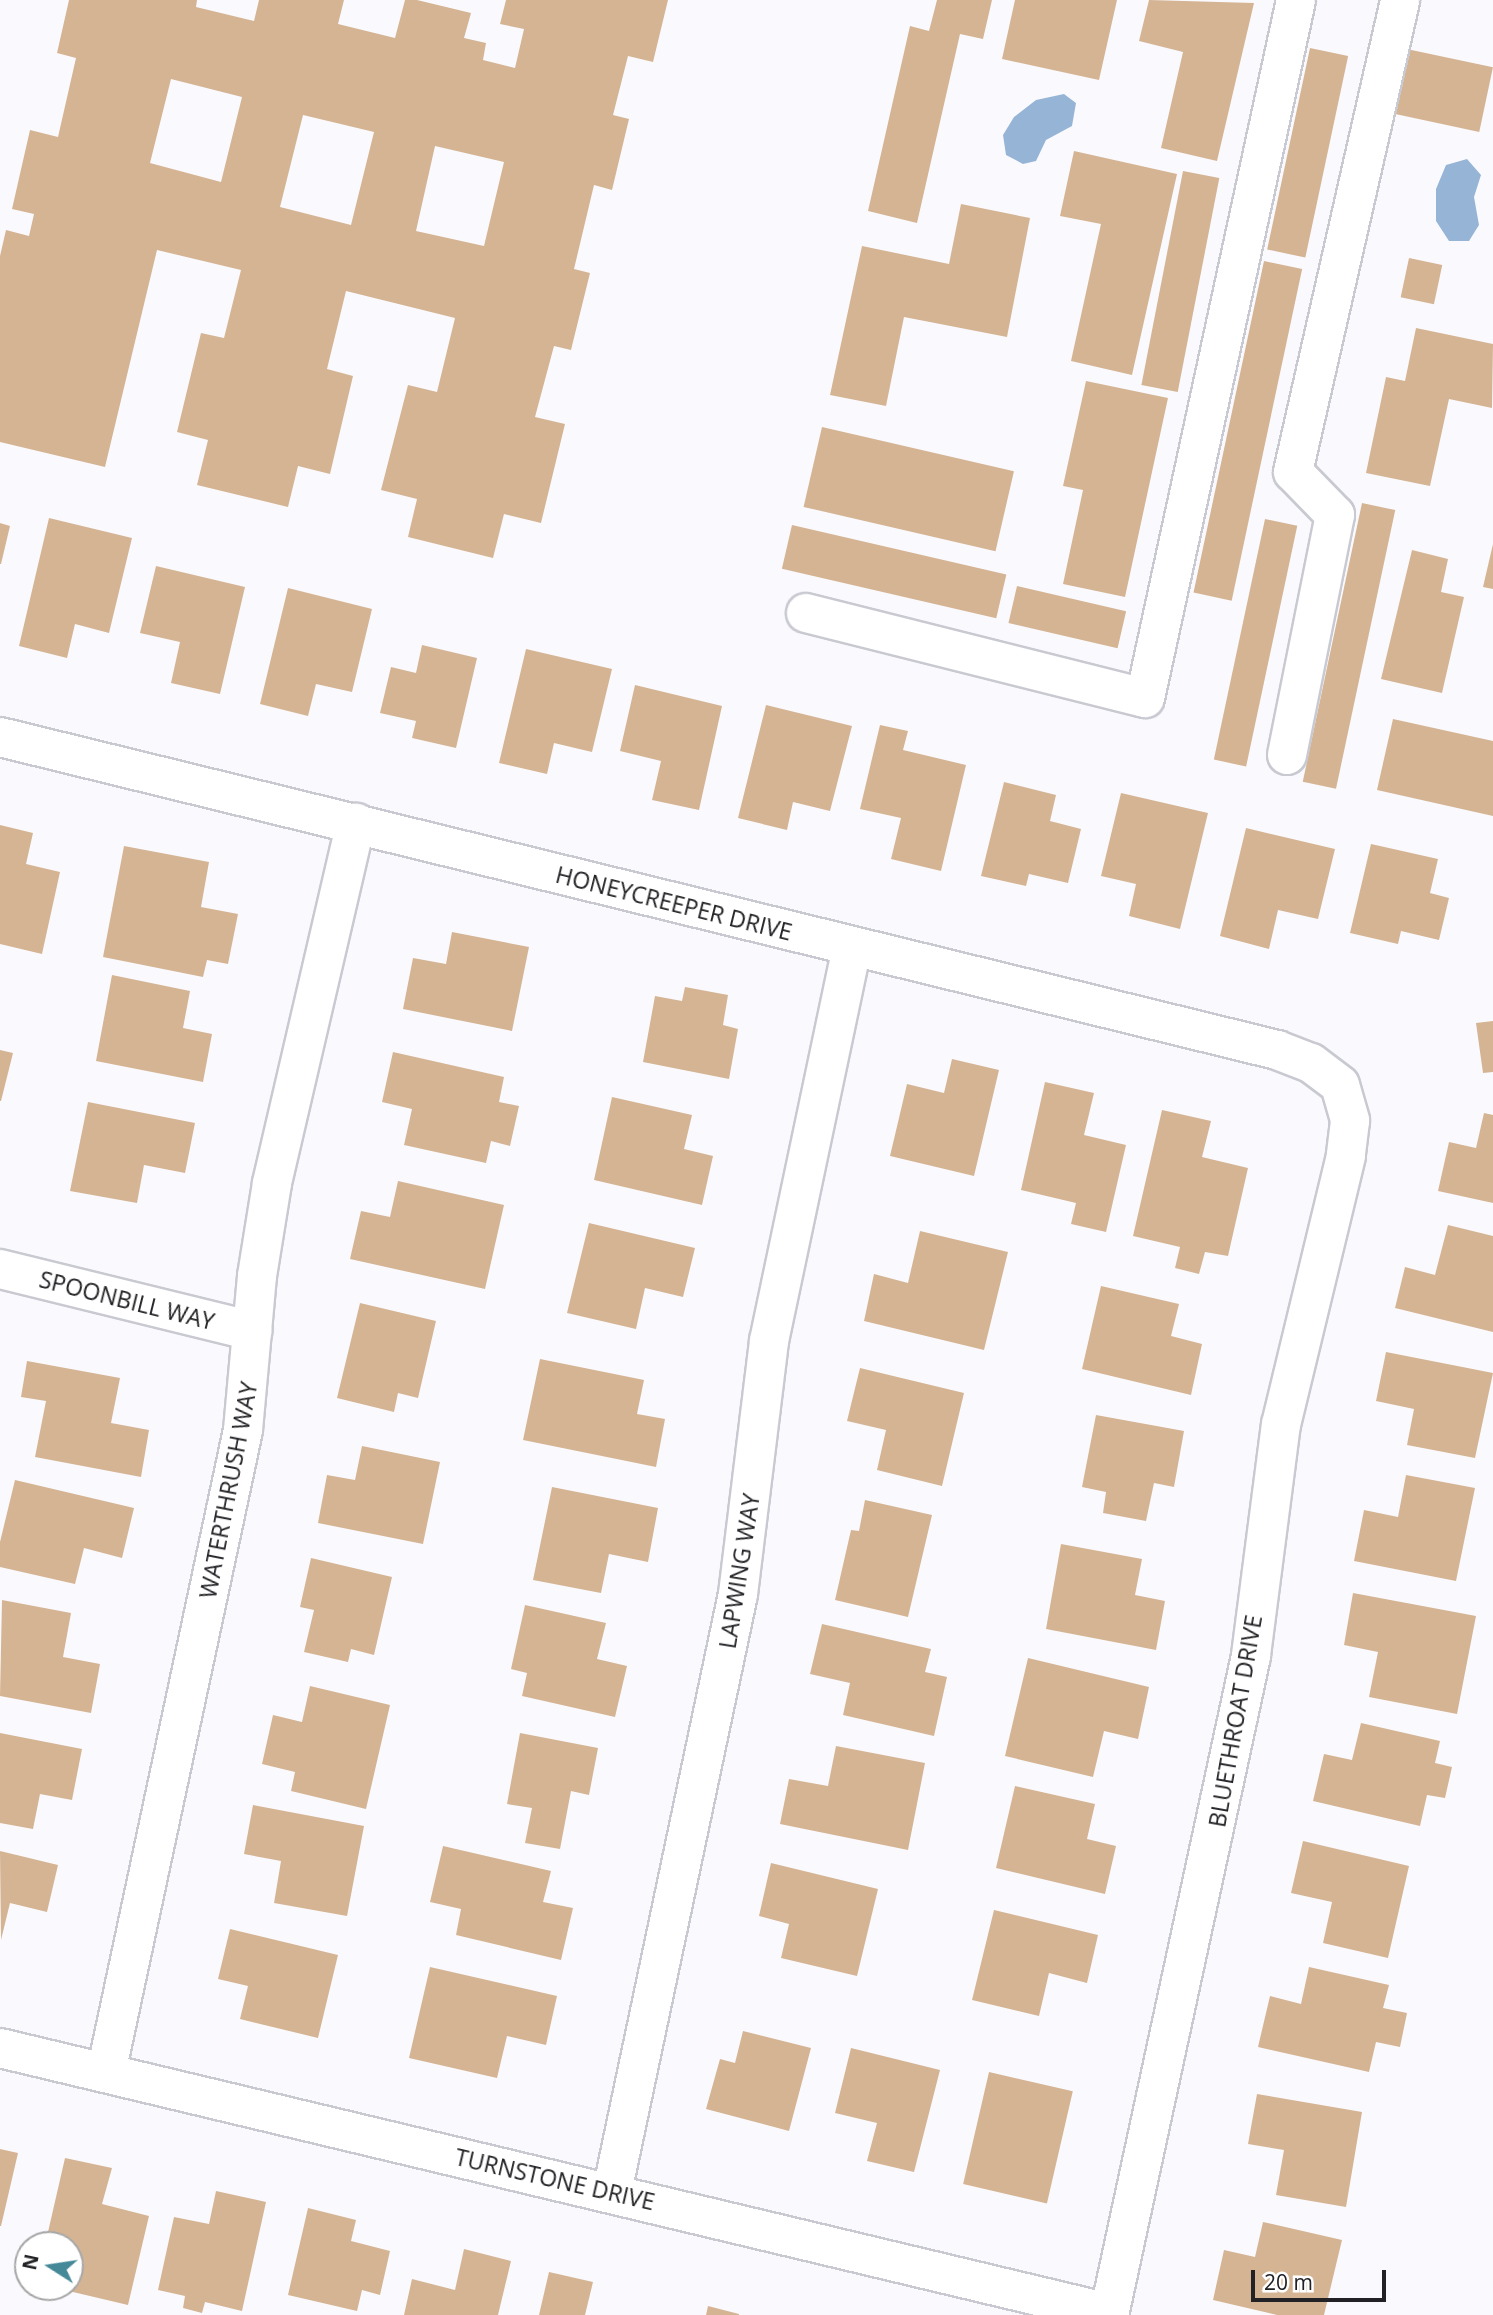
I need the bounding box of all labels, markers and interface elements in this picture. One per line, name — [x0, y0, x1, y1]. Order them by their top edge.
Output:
street label: HONEYCREEPER DRIVE — [553, 860, 795, 946]
street label: SPOONBILL WAY — [37, 1265, 217, 1335]
street label: WATERTHRUSH WAY — [193, 1379, 263, 1601]
street label: LAPWING WAY — [713, 1491, 765, 1651]
street label: BLUETHROAT DRIVE — [1203, 1613, 1267, 1829]
street label: TURNSTONE DRIVE — [453, 2143, 657, 2215]
north arrow — [14, 2231, 84, 2301]
text: N — [16, 2252, 45, 2272]
scale bar — [1255, 2256, 1390, 2300]
text: 20 m — [1264, 2268, 1313, 2296]

